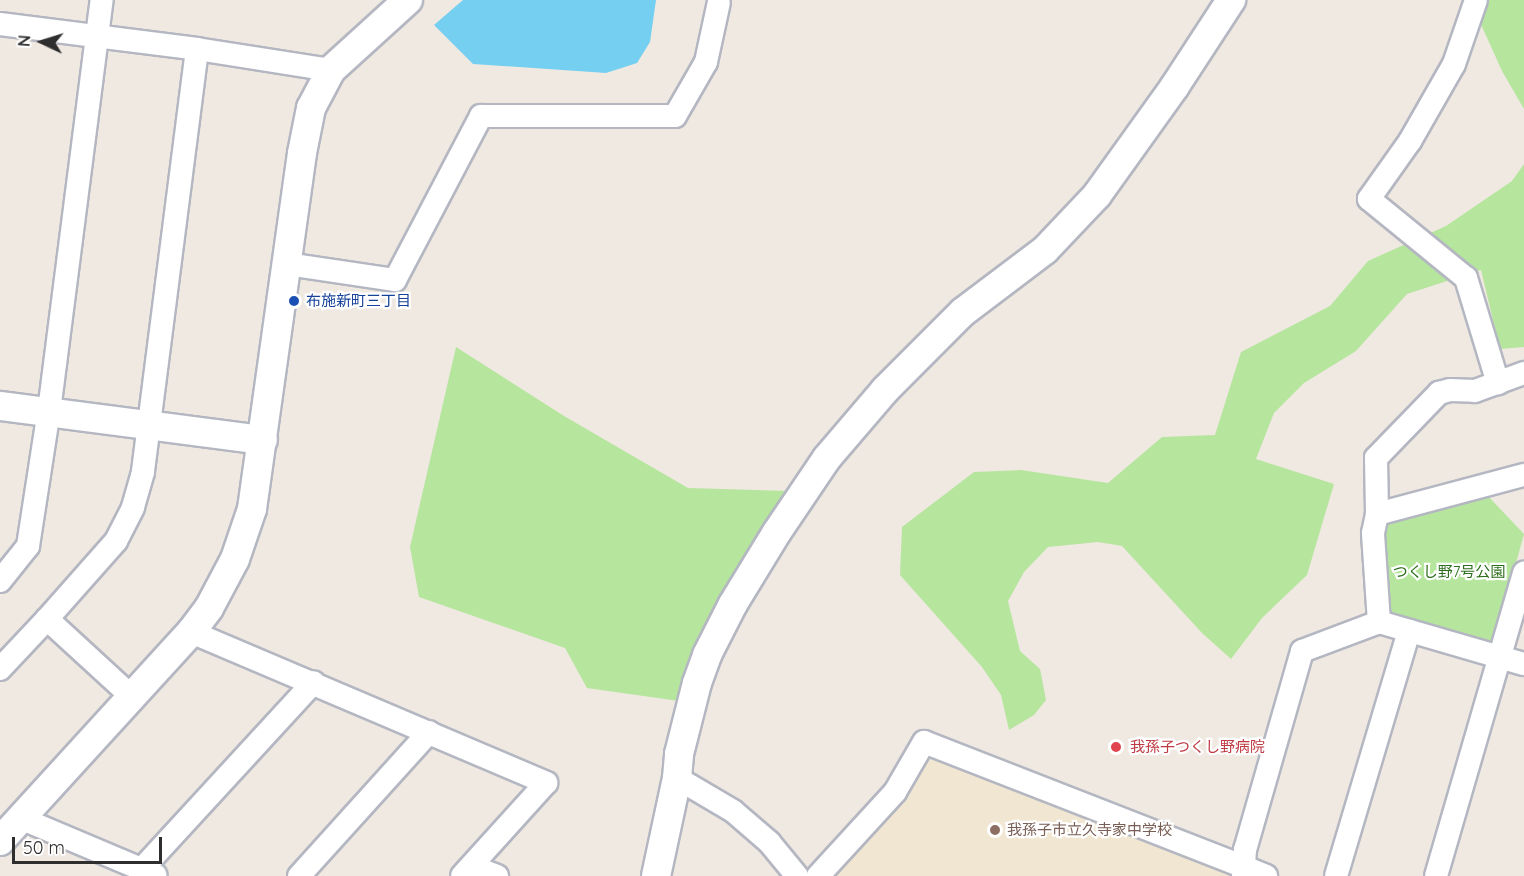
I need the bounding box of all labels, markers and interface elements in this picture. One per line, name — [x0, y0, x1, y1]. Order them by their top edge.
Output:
north arrow — [12, 12, 72, 72]
text: N — [14, 34, 34, 47]
place label: 布施新町三丁目 — [306, 292, 411, 310]
marker: 布施新町三丁目 — [287, 294, 301, 308]
park label: つくし野7号公園 — [1393, 563, 1505, 581]
marker: 我孫子つくし野病院 — [1107, 738, 1125, 756]
place label: 我孫子つくし野病院 — [1130, 738, 1265, 756]
place label: 我孫子市立久寺家中学校 — [1007, 821, 1172, 839]
marker: 我孫子市立久寺家中学校 — [988, 823, 1002, 837]
scale bar — [15, 825, 165, 863]
text: 50 m — [23, 836, 65, 859]

